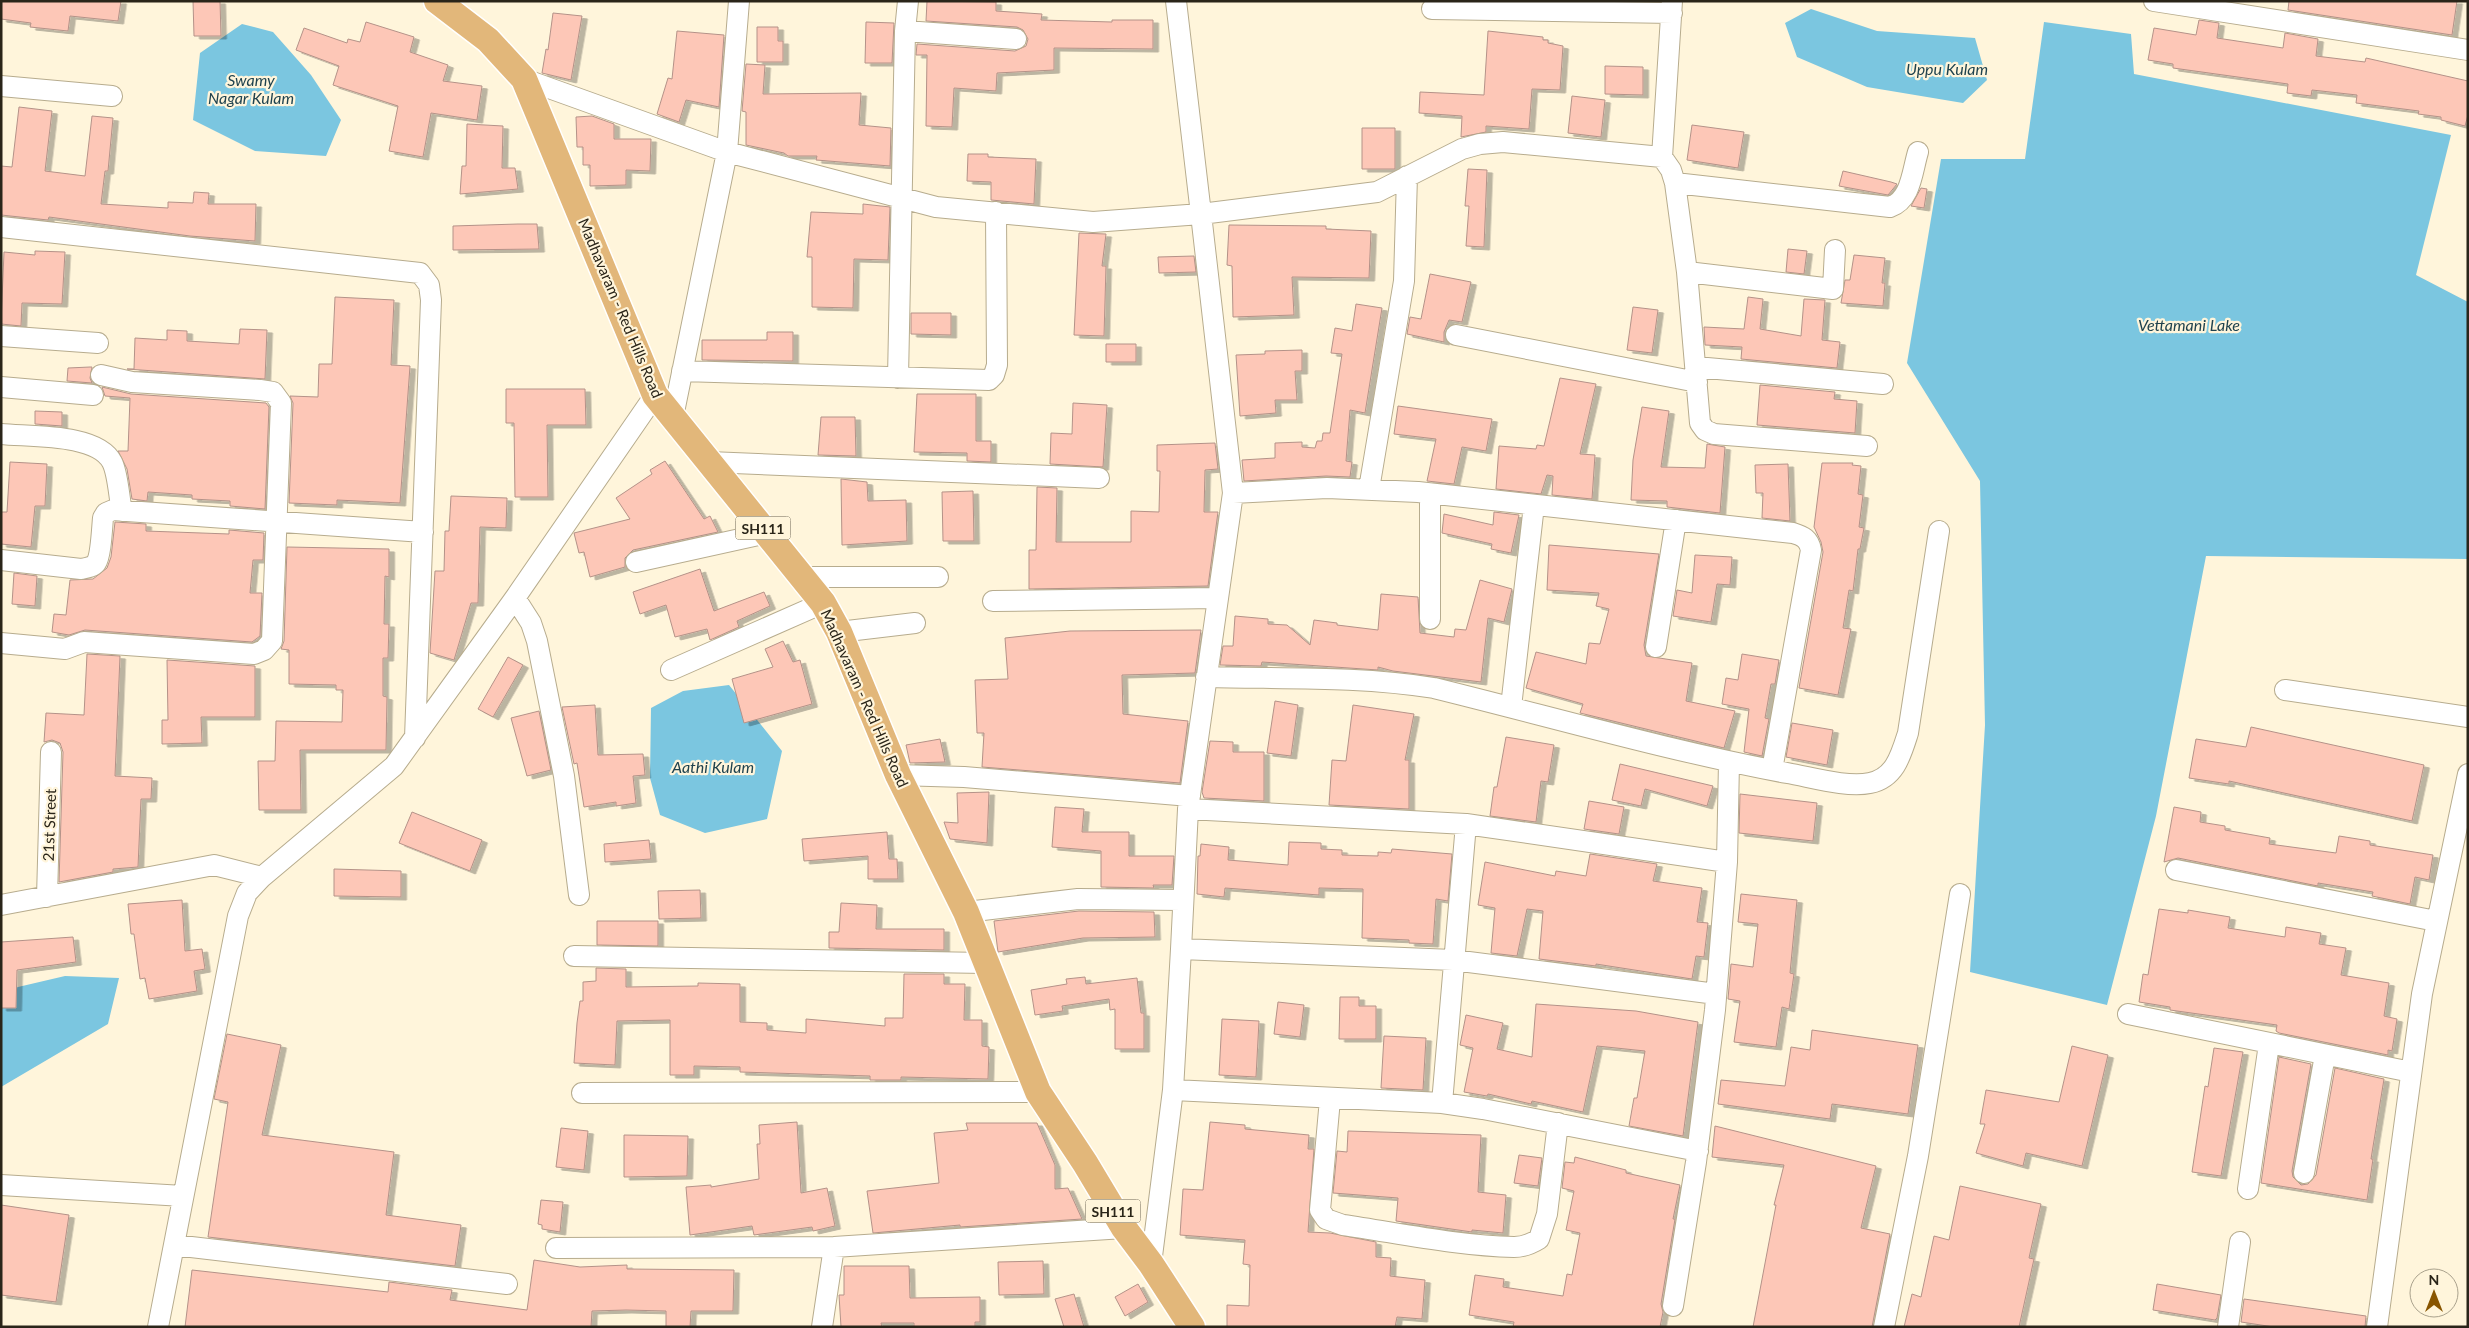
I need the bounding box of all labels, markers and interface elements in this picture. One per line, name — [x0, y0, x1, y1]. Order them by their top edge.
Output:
water label: Uppu Kulam — [1906, 59, 1988, 78]
water label: Swamy Nagar Kulam — [208, 70, 294, 107]
street label: Madhavaram - Red Hills Road — [575, 215, 667, 401]
water label: Vettamani Lake — [2138, 315, 2240, 334]
road number: SH111 — [736, 516, 790, 540]
street label: Madhavaram - Red Hills Road — [817, 606, 913, 790]
water label: Aathi Kulam — [671, 757, 754, 776]
street label: 21st Street — [39, 788, 59, 862]
road number: SH111 — [1086, 1200, 1140, 1222]
north arrow — [2409, 1268, 2459, 1318]
text: N — [2429, 1271, 2439, 1288]

